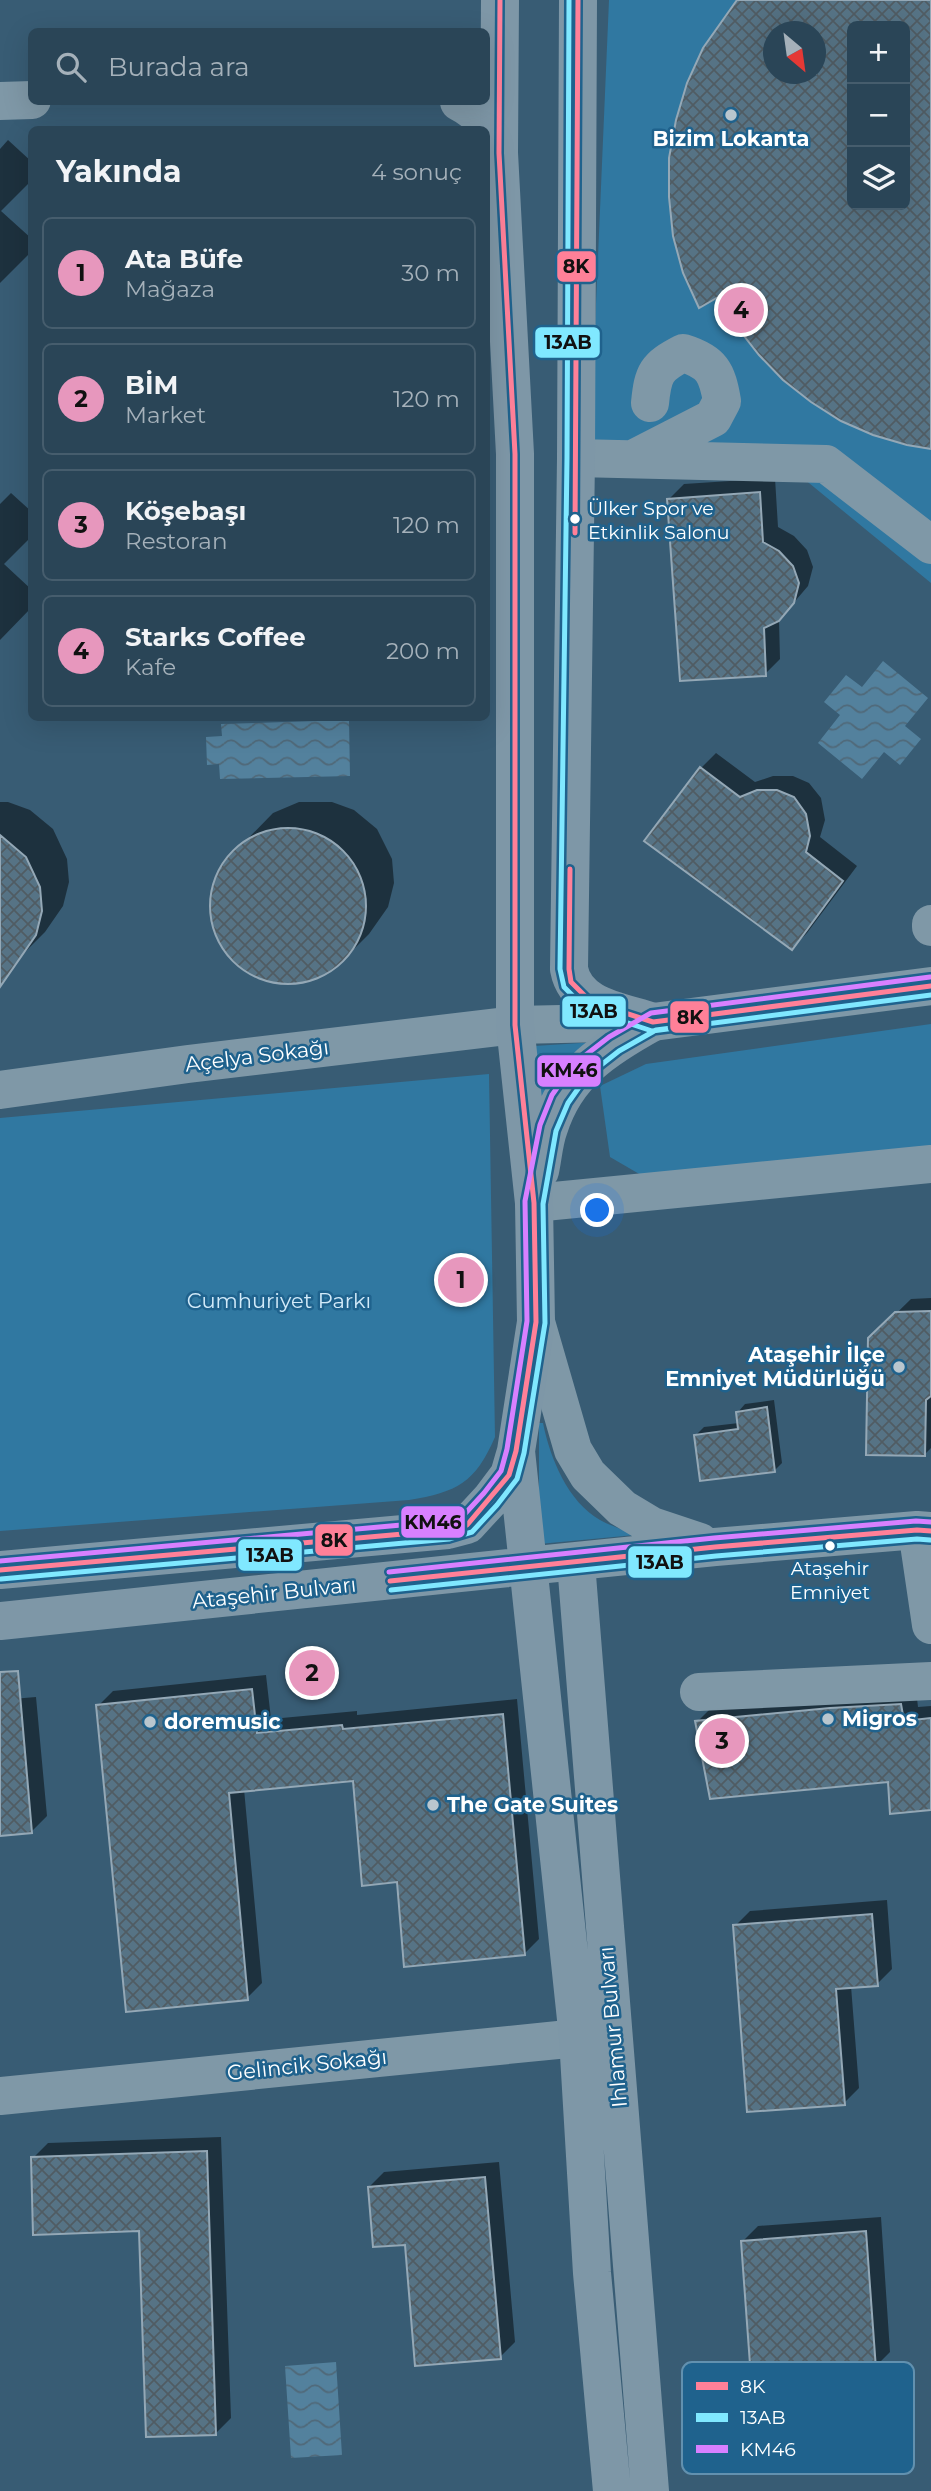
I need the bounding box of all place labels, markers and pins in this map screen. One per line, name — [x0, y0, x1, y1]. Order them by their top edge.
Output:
marker: Bizim Lokanta — [723, 107, 739, 123]
place label: Bizim Lokanta — [652, 126, 810, 151]
pin: 4 — [718, 284, 764, 336]
place label: Ülker Spor ve Etkinlik Salonu — [588, 497, 730, 544]
marker: Ülker Spor ve Etkinlik Salonu — [568, 512, 582, 526]
pin: 1 — [438, 1254, 484, 1306]
place label: Ataşehir İlçe Emniyet Müdürlüğü — [665, 1341, 885, 1391]
marker: Ataşehir İlçe Emniyet Müdürlüğü — [891, 1359, 907, 1375]
marker: Ataşehir Emniyet — [823, 1539, 837, 1553]
place label: Ataşehir Emniyet — [790, 1557, 870, 1604]
pin: 2 — [289, 1647, 335, 1699]
place label: Migros — [842, 1706, 917, 1731]
place label: doremusic — [164, 1709, 281, 1734]
marker: Migros — [820, 1711, 836, 1727]
marker: doremusic — [142, 1714, 158, 1730]
pin: 3 — [699, 1715, 745, 1767]
place label: The Gate Suites — [447, 1792, 618, 1817]
marker: The Gate Suites — [425, 1797, 441, 1813]

